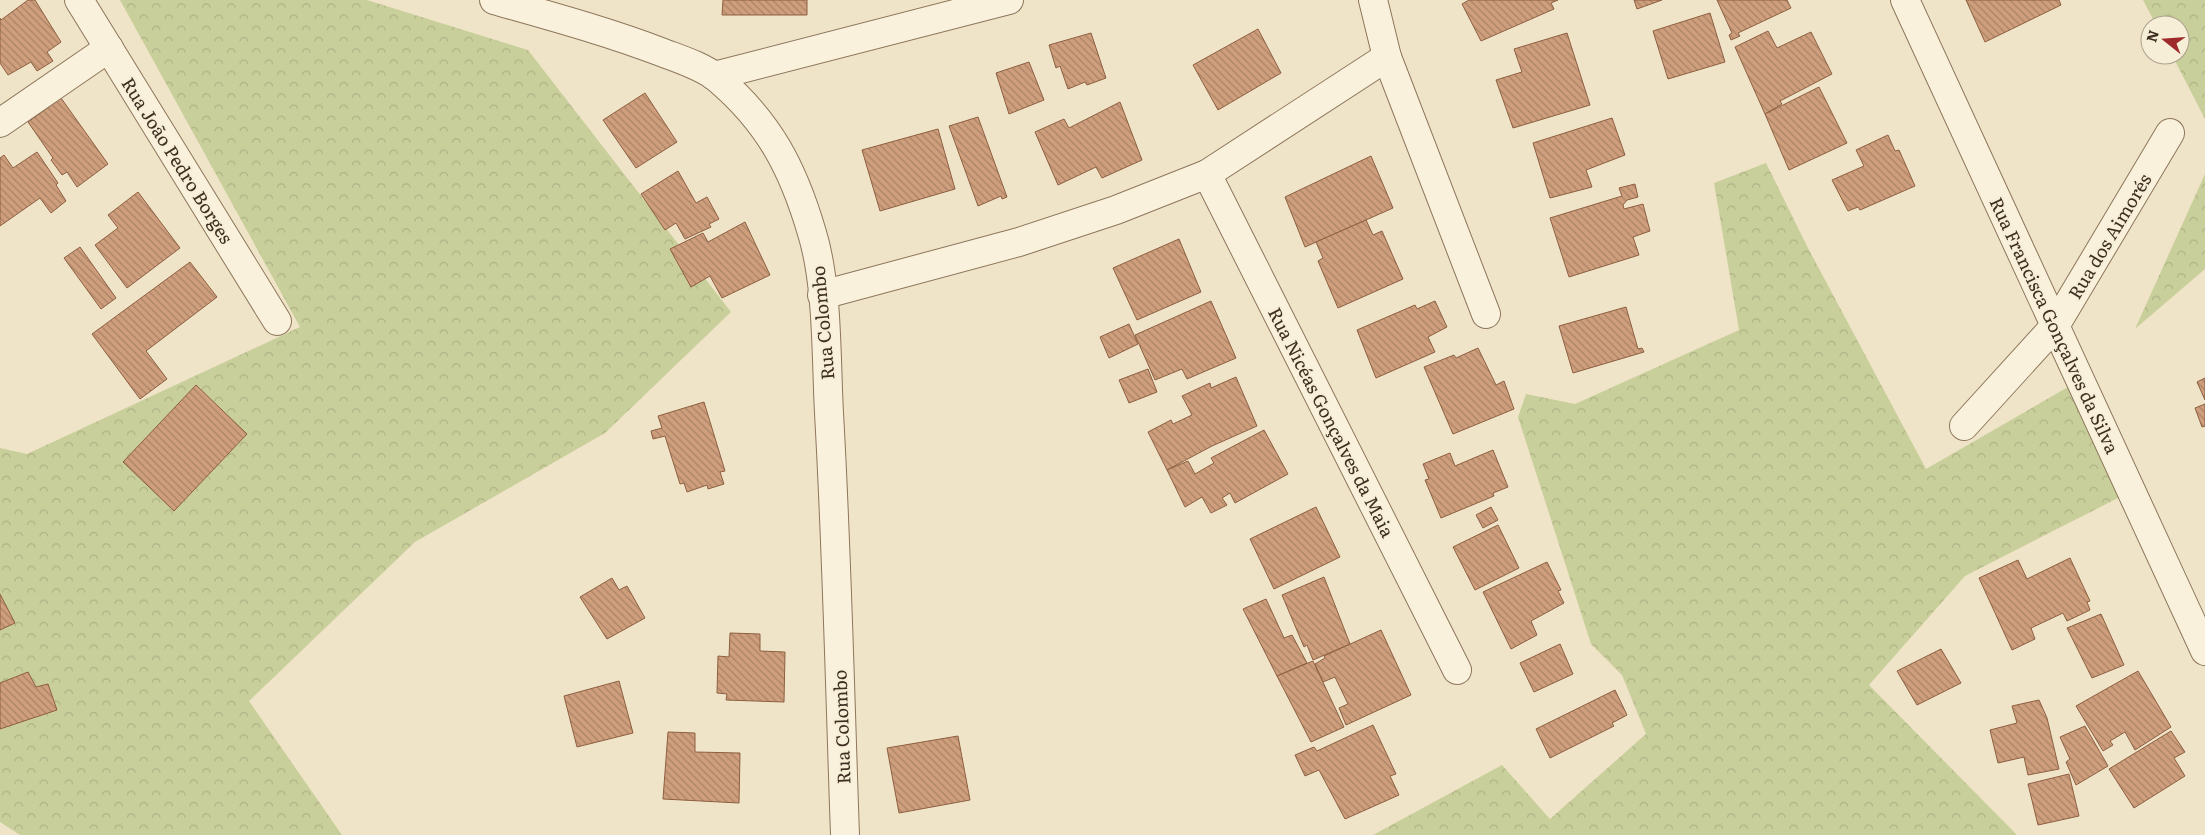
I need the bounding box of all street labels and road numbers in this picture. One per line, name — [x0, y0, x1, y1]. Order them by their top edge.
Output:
street label: Rua João Pedro Borges — [116, 72, 240, 248]
street label: Rua dos Aimorés — [2061, 168, 2157, 304]
street label: Rua Francisca Gonçalves da Silva — [1984, 192, 2127, 458]
street label: Rua Colombo — [804, 265, 840, 381]
street label: Rua Nicéas Gonçalves da Maia — [1262, 302, 1402, 542]
street label: Rua Colombo — [826, 669, 856, 785]

